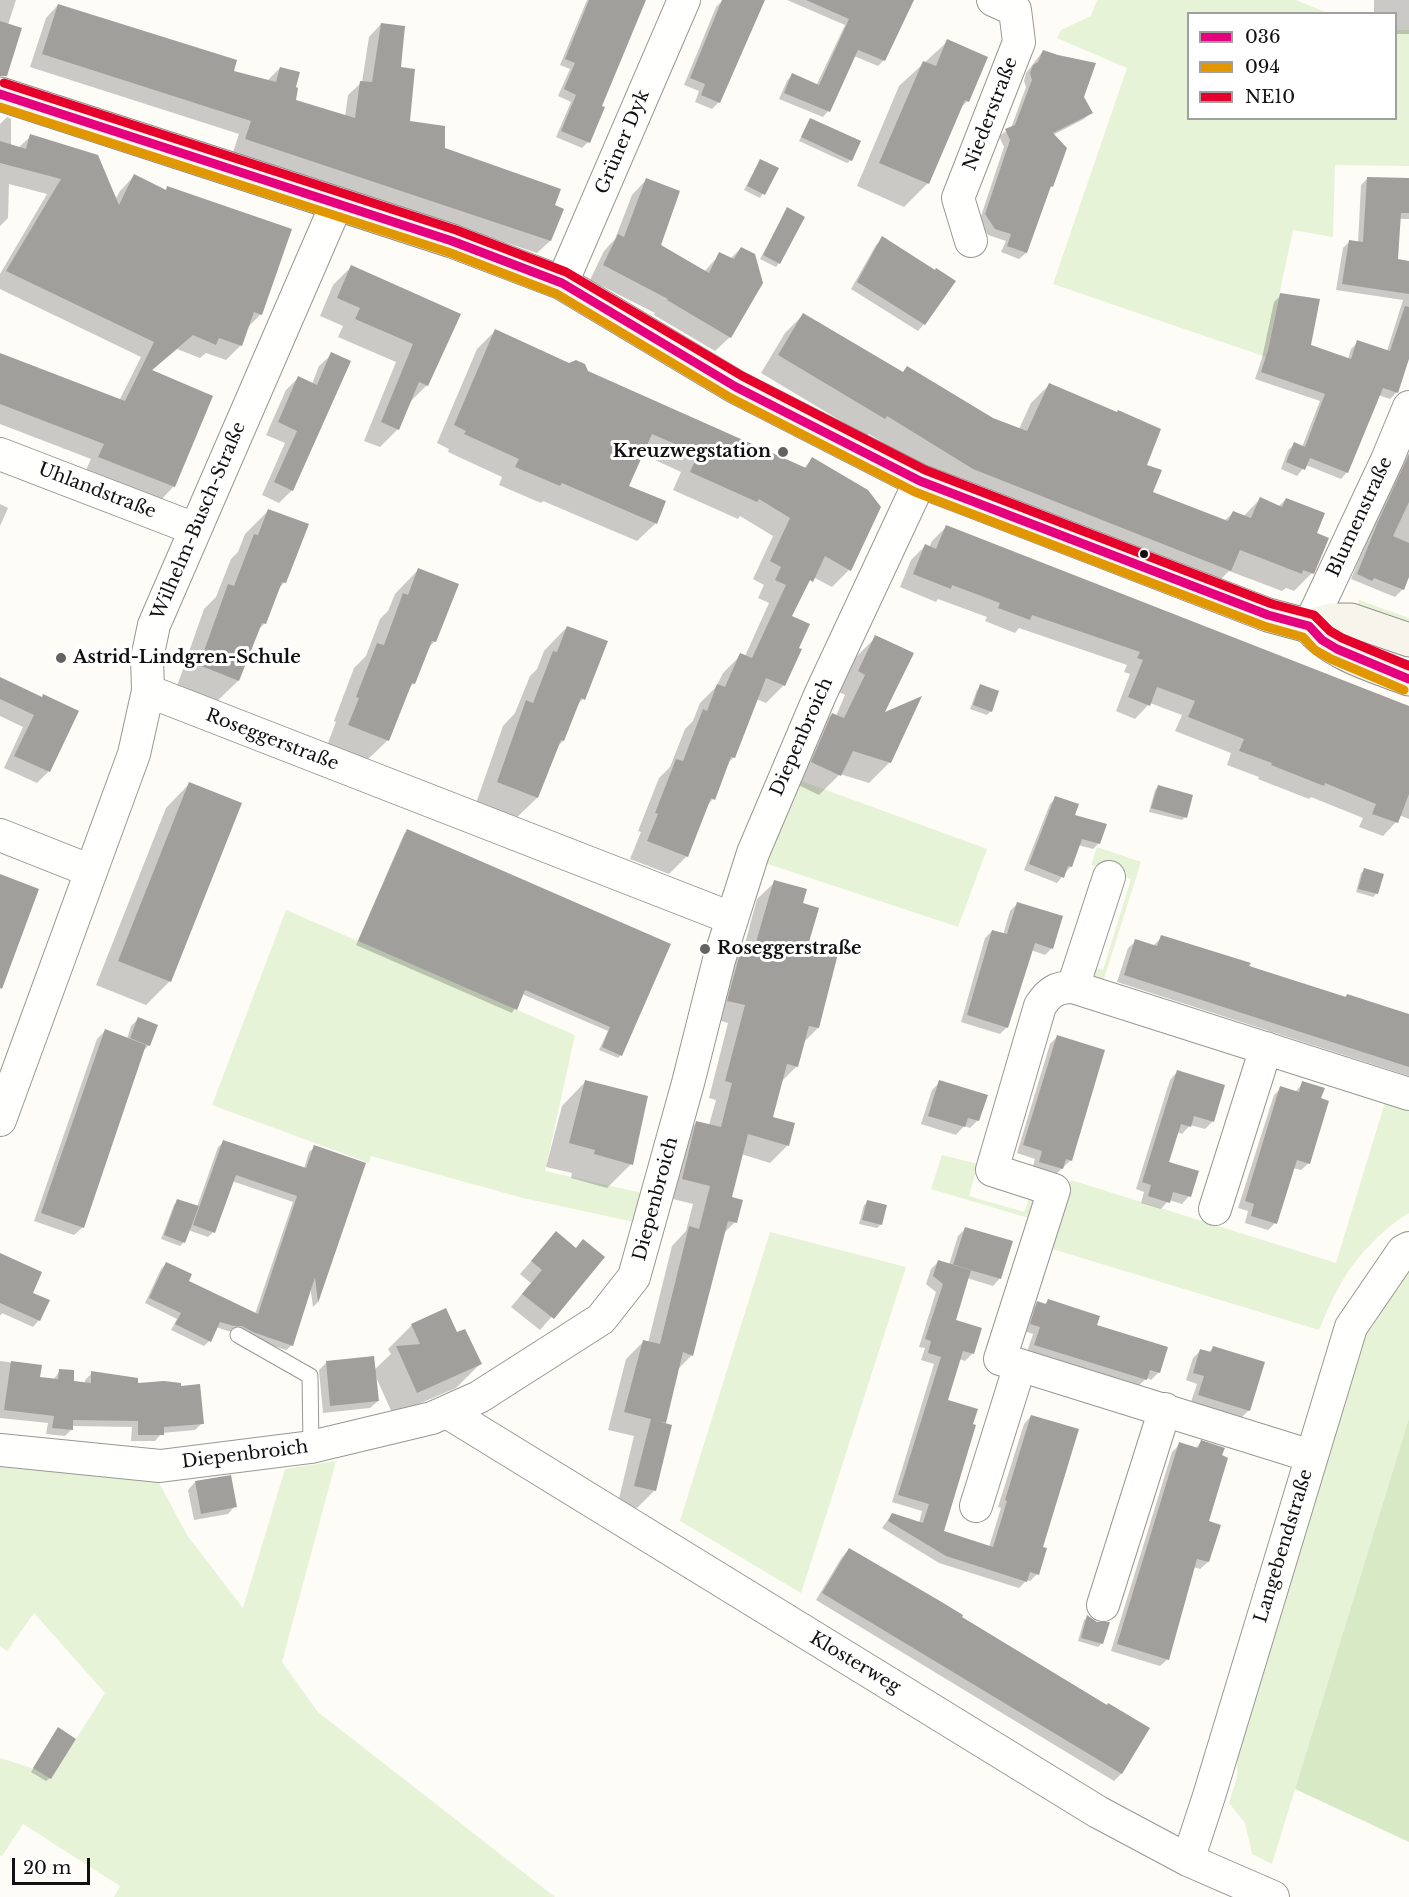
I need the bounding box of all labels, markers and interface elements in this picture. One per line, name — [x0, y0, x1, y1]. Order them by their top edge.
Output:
legend — [1187, 12, 1397, 120]
text: 036 — [1245, 26, 1281, 48]
street label: Niederstraße — [959, 54, 1023, 174]
text: 094 — [1245, 56, 1280, 78]
text: NE10 — [1245, 86, 1295, 108]
street label: Grüner Dyk — [591, 87, 655, 197]
street label: Wilhelm-Busch-Straße — [147, 419, 251, 623]
place label: Kreuzwegstation — [613, 441, 771, 463]
marker: Kreuzwegstation — [776, 445, 790, 459]
street label: Blumenstraße — [1323, 454, 1397, 580]
street label: Uhlandstraße — [35, 459, 159, 523]
unlabelled marker — [1138, 548, 1150, 560]
place label: Astrid-Lindgren-Schule — [73, 647, 301, 669]
marker: Astrid-Lindgren-Schule — [54, 651, 68, 665]
street label: Diepenbroich — [766, 674, 838, 800]
street label: Roseggerstraße — [202, 705, 342, 775]
place label: Roseggerstraße — [717, 938, 862, 960]
marker: Roseggerstraße — [698, 942, 712, 956]
street label: Diepenbroich — [629, 1135, 683, 1263]
street label: Diepenbroich — [180, 1437, 310, 1473]
street label: Langebendstraße — [1250, 1467, 1318, 1625]
street label: Klosterweg — [806, 1628, 904, 1698]
scale bar — [15, 1846, 93, 1884]
text: 20 m — [23, 1857, 71, 1879]

